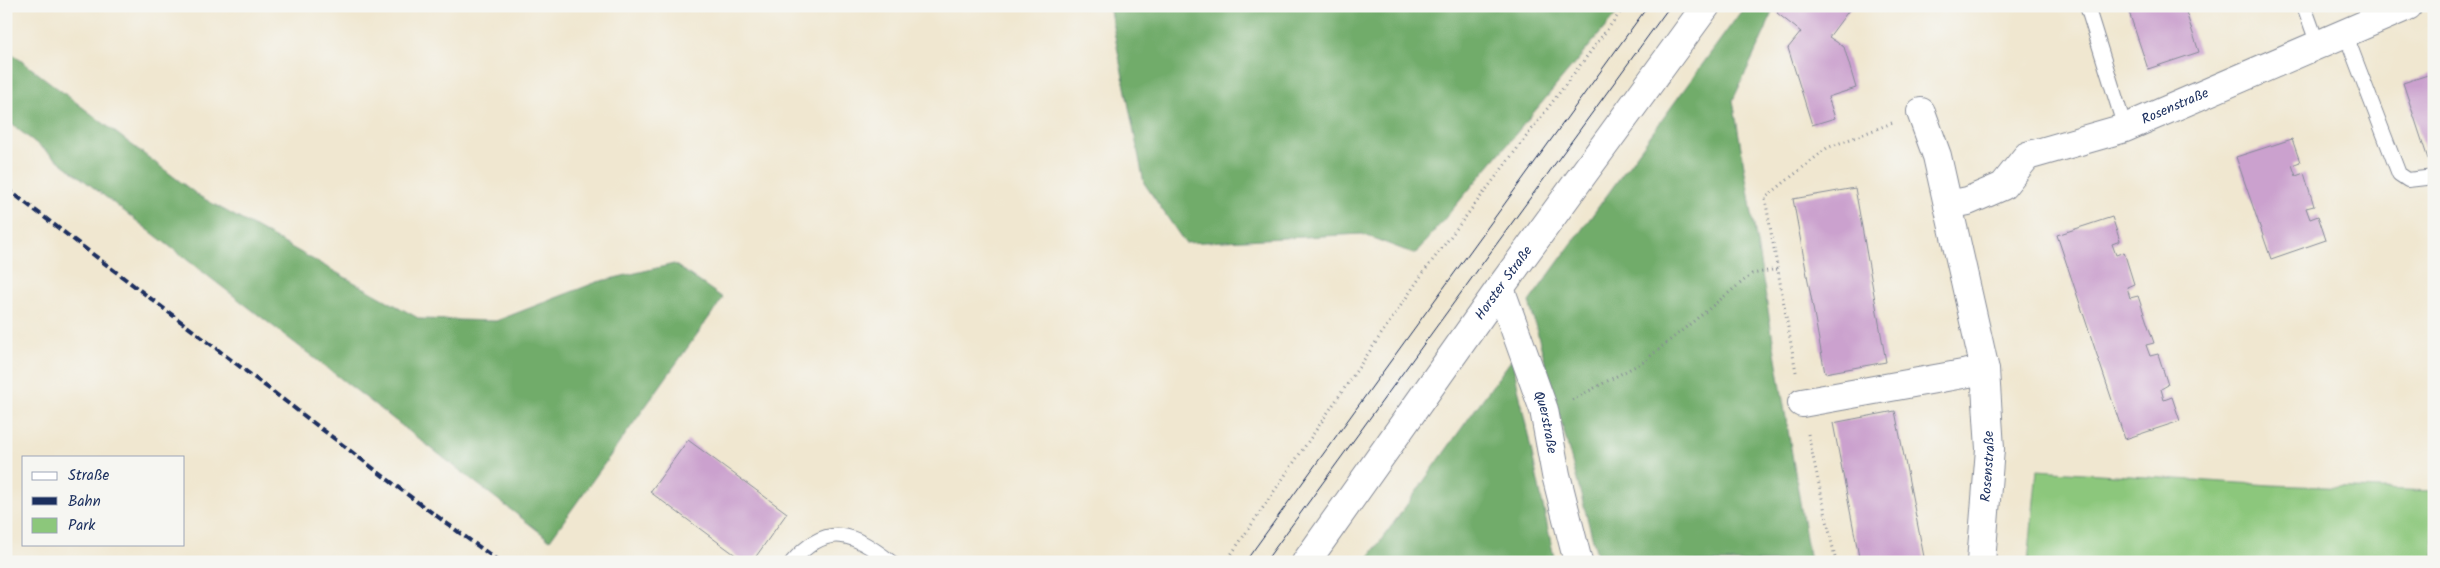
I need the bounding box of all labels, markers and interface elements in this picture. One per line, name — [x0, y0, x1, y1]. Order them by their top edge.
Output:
street label: Rosenstraße — [2138, 82, 2213, 131]
street label: Horster Straße — [1470, 241, 1539, 325]
street label: Querstraße — [1527, 388, 1563, 456]
street label: Rosenstraße — [1975, 429, 2001, 503]
legend — [22, 456, 185, 546]
text: Straße — [68, 464, 110, 488]
text: Bahn — [68, 490, 101, 514]
text: Park — [68, 514, 96, 538]

